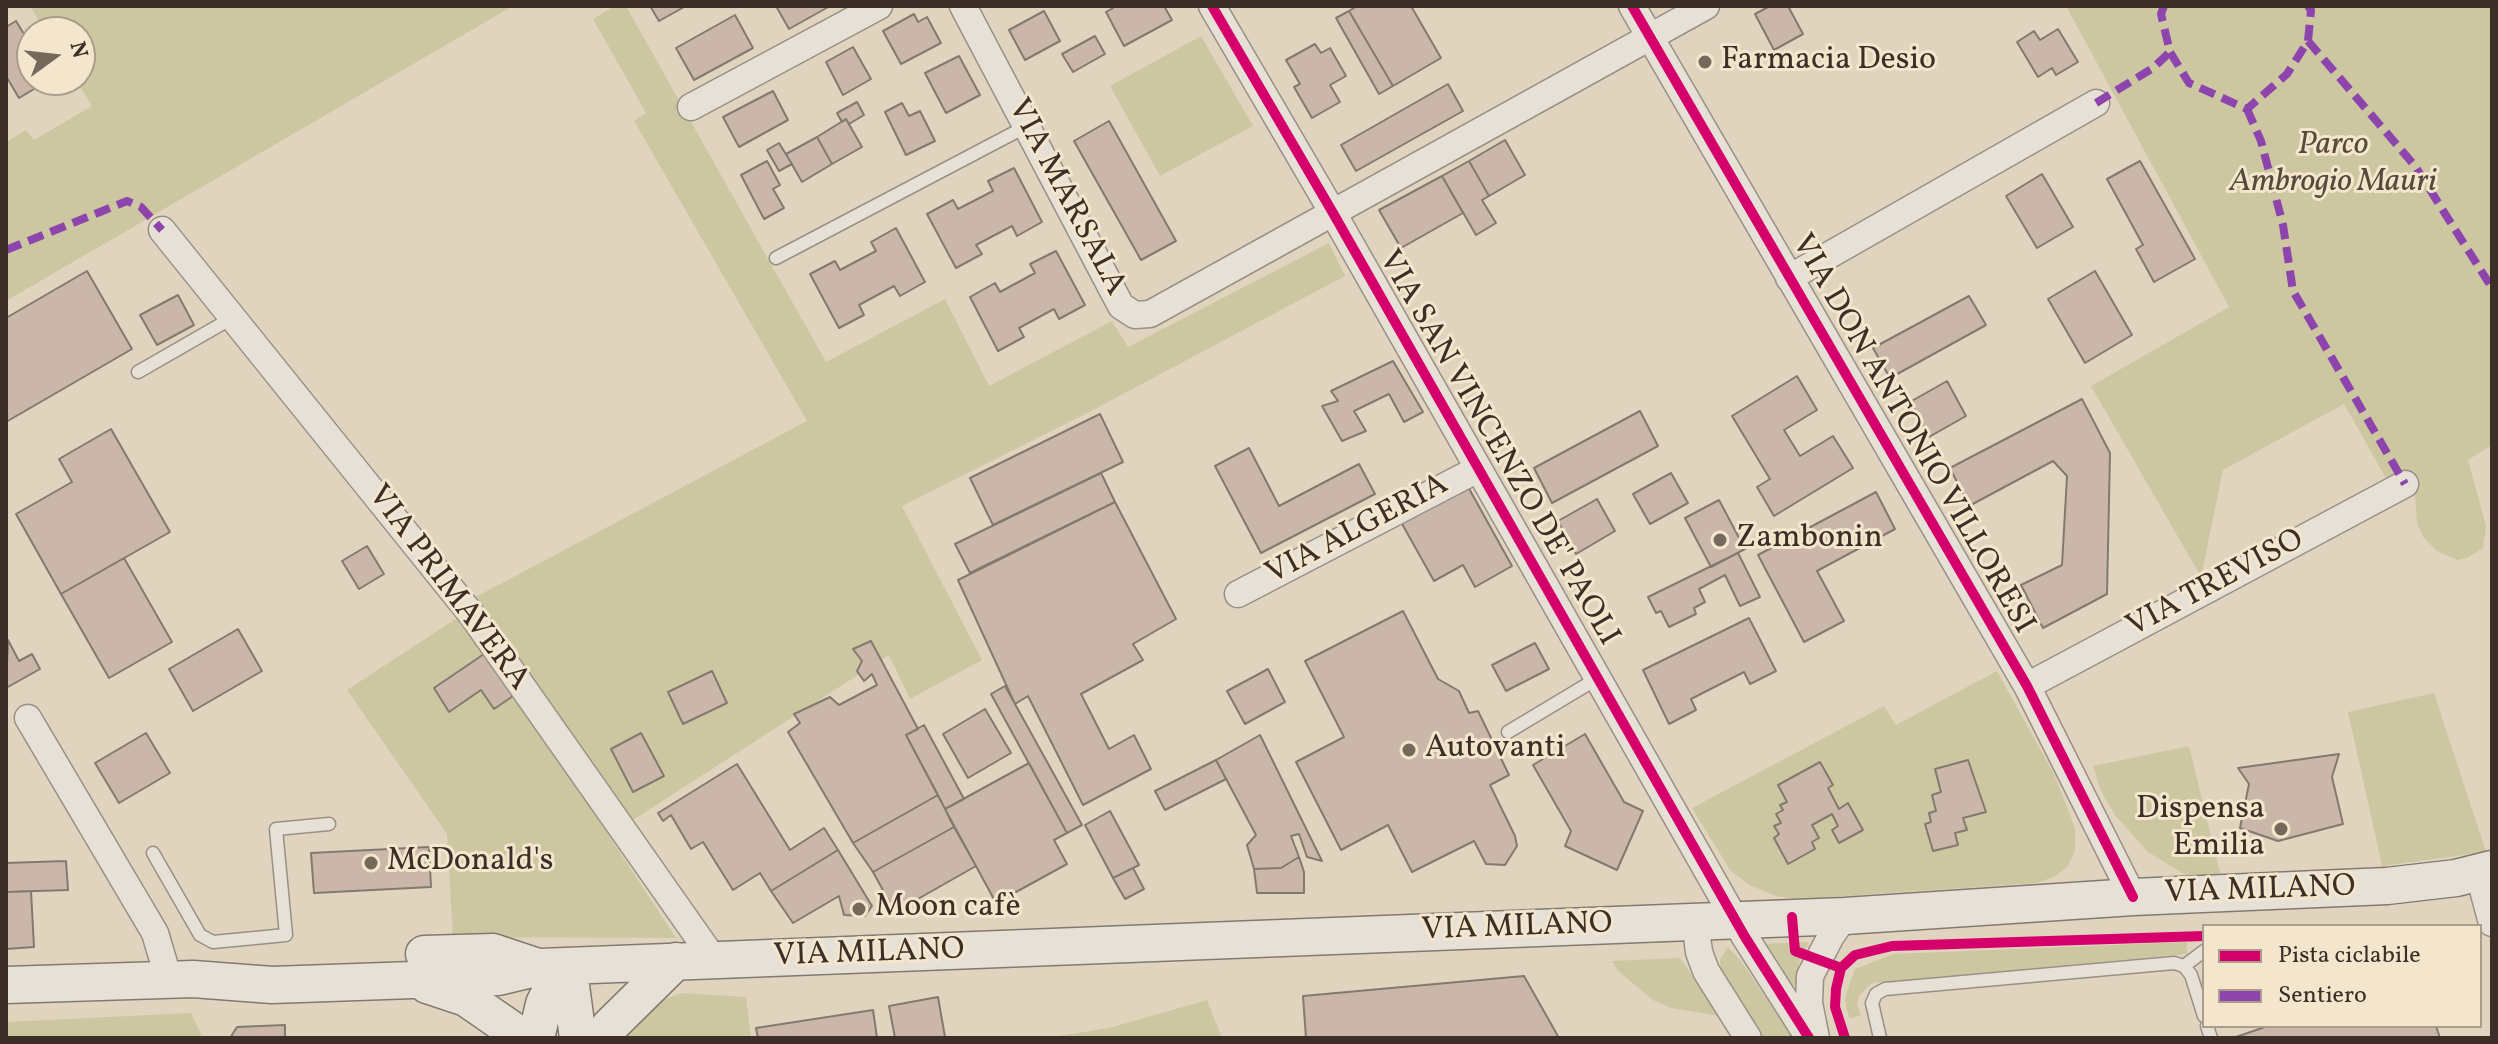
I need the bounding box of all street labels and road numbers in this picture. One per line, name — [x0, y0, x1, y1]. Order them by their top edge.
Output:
street label: VIA MARSALA — [997, 93, 1133, 303]
street label: VIA DON ANTONIO VILLORESI — [1781, 229, 2041, 641]
street label: VIA SAN VINCENZO DE' PAOLI — [1368, 244, 1626, 654]
street label: VIA ALGERIA — [1260, 467, 1456, 595]
street label: VIA PRIMAVERA — [357, 479, 537, 699]
street label: VIA TREVISO — [2121, 522, 2311, 648]
street label: VIA MILANO — [2164, 869, 2356, 915]
street label: VIA MILANO — [1421, 906, 1613, 952]
street label: VIA MILANO — [773, 932, 965, 978]

